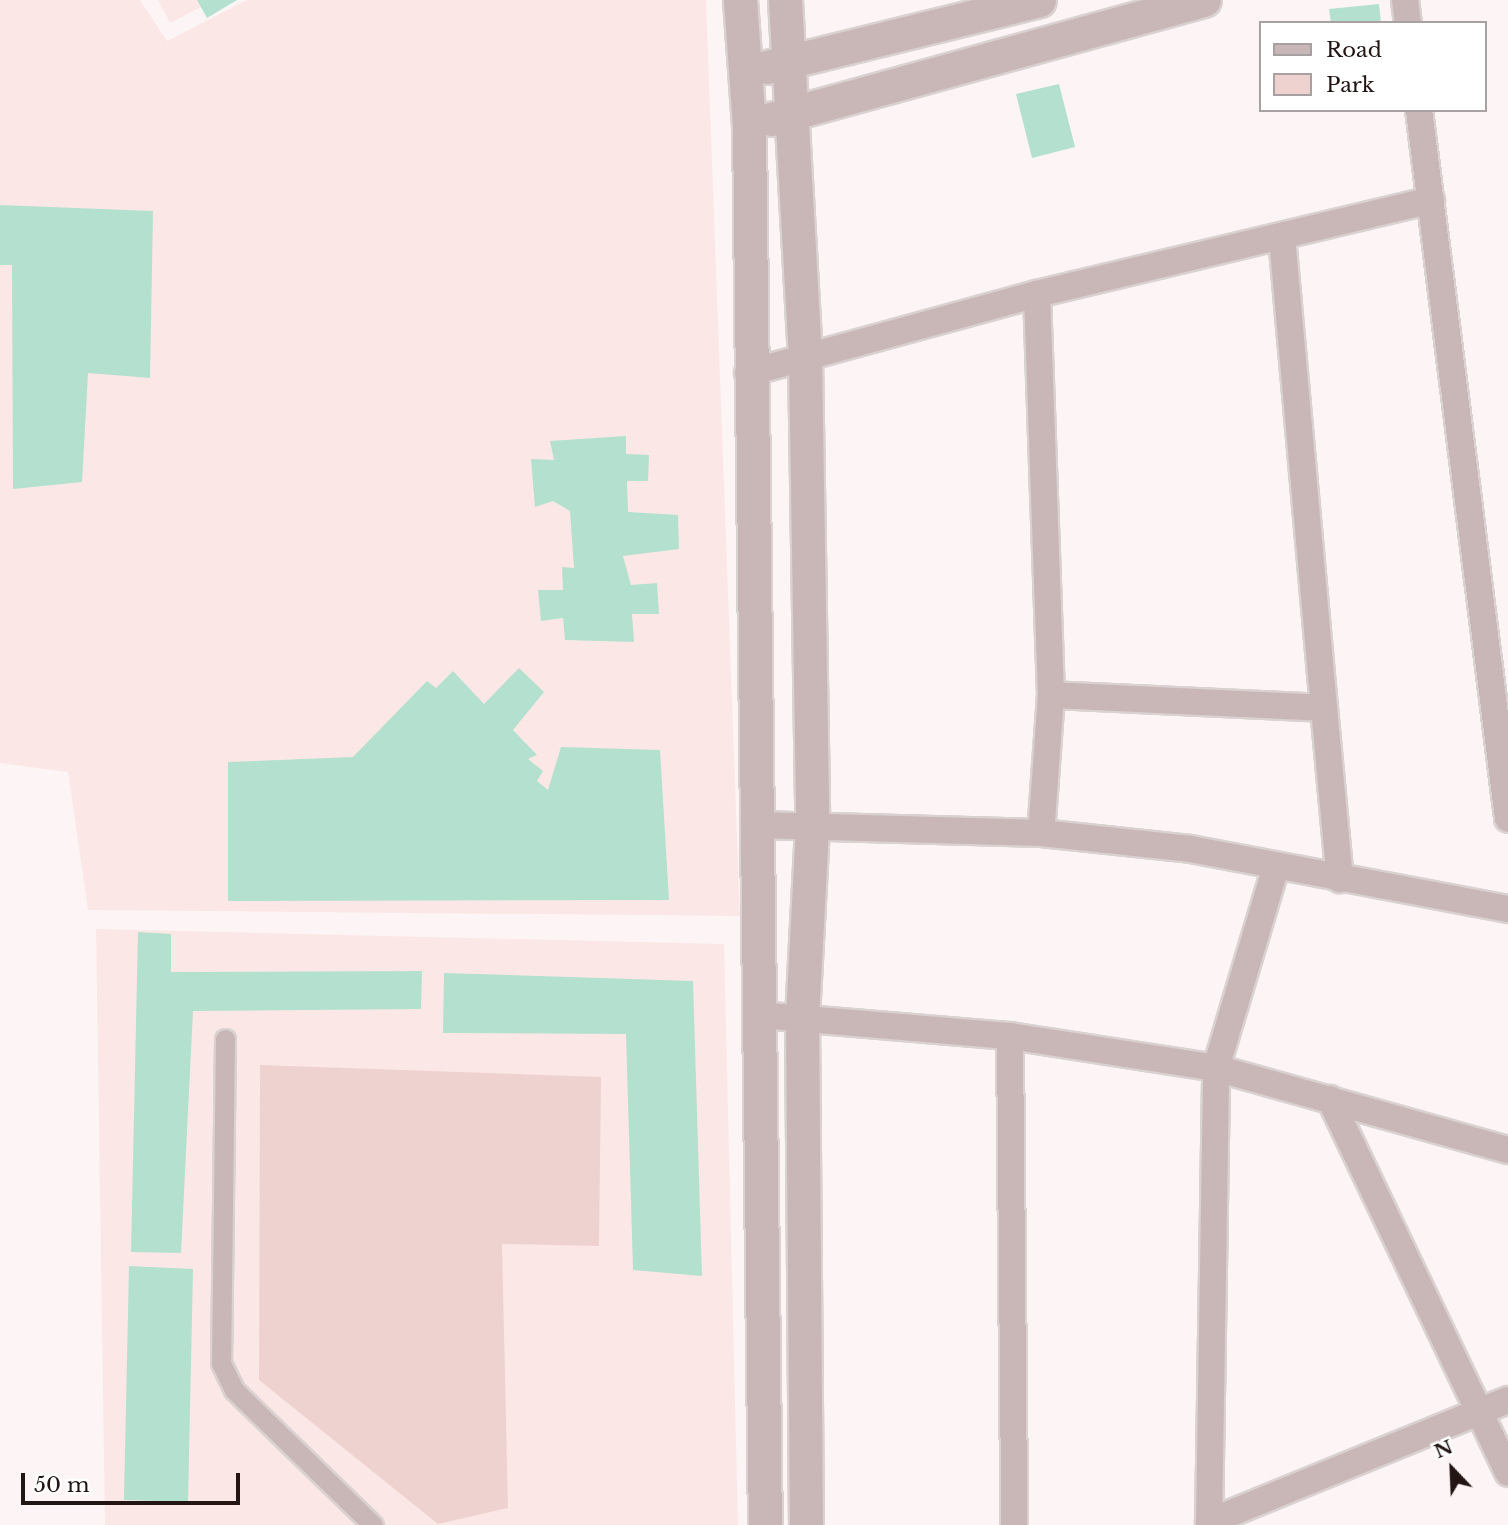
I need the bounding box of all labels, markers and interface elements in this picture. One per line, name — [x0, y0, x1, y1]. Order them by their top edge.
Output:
legend — [1260, 21, 1487, 112]
text: Road — [1326, 37, 1382, 63]
text: Park — [1326, 72, 1375, 98]
north arrow — [1417, 1434, 1487, 1504]
text: N — [1431, 1435, 1456, 1463]
scale bar — [24, 1458, 243, 1502]
text: 50 m — [34, 1472, 89, 1498]

